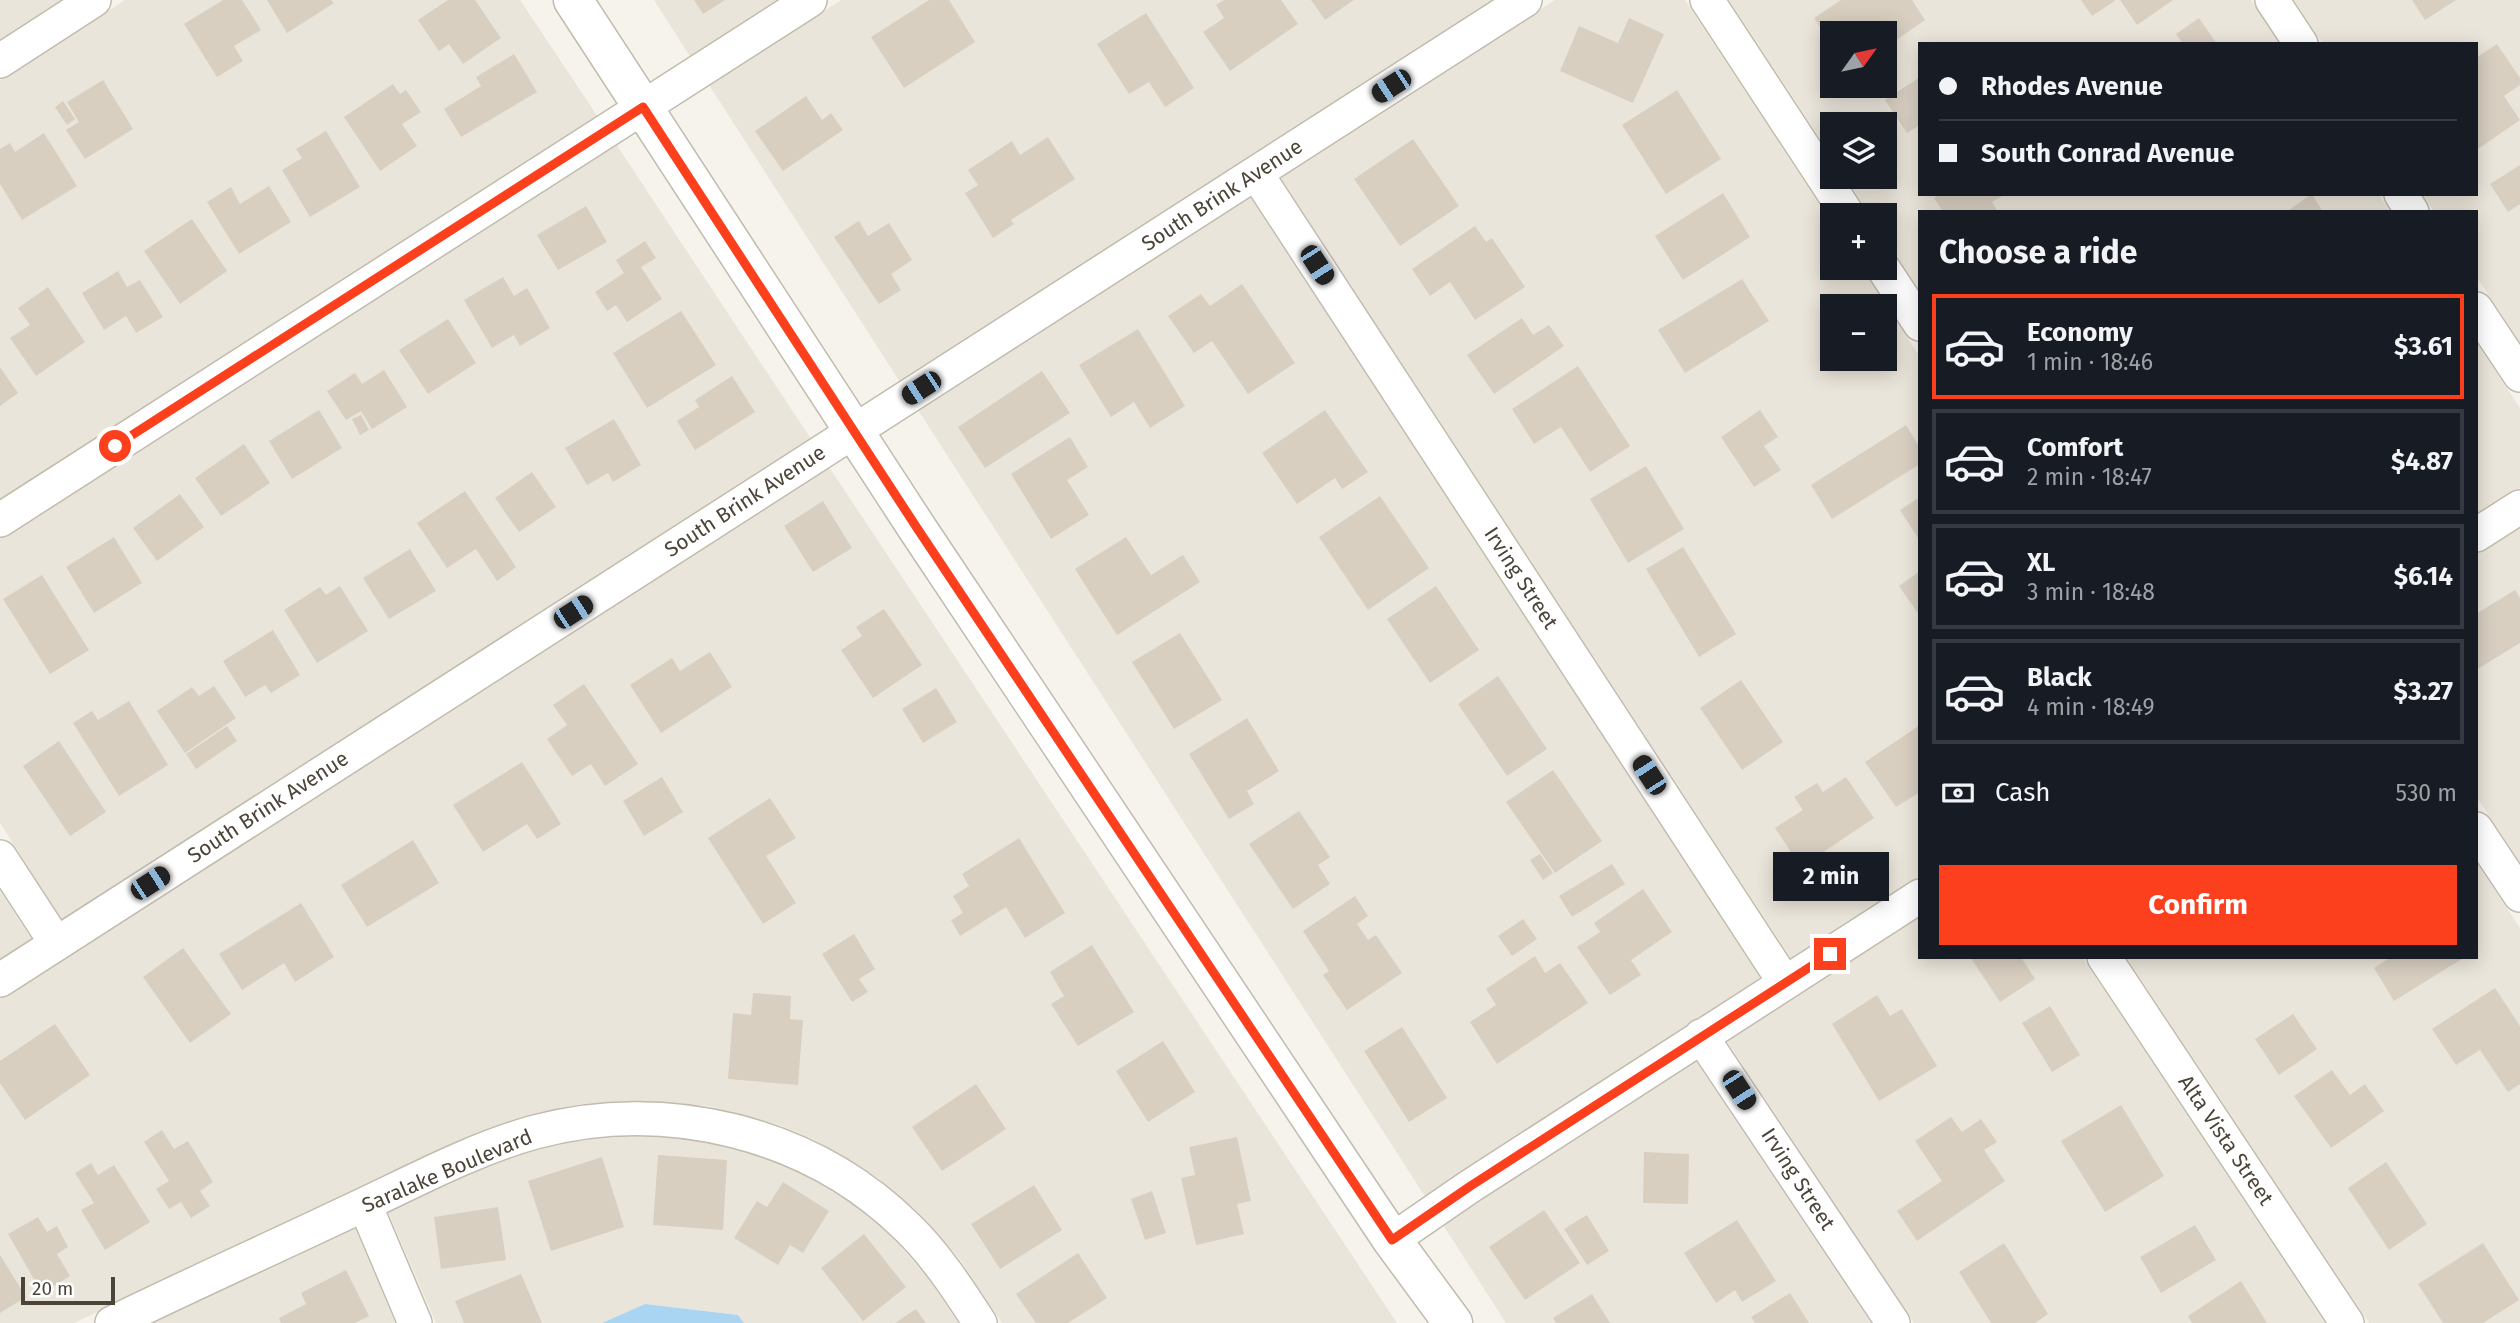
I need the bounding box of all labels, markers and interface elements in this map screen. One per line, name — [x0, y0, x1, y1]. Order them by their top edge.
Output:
north arrow — [1820, 21, 1897, 98]
map controls — [1820, 21, 1897, 371]
car — [1368, 66, 1415, 106]
text: Rhodes Avenue — [1981, 71, 2163, 102]
button: layers — [1820, 112, 1897, 189]
street label: South Brink Avenue — [1137, 133, 1307, 257]
text: South Conrad Avenue — [1981, 138, 2234, 169]
button: + — [1820, 203, 1897, 280]
text: Choose a ride — [1939, 233, 2137, 271]
car — [1297, 242, 1338, 288]
button: − — [1820, 294, 1897, 371]
icon: car — [1943, 315, 2006, 378]
text: Economy — [2027, 317, 2133, 348]
text: $3.61 — [2394, 331, 2453, 362]
text: 1 min · 18:46 — [2027, 348, 2153, 376]
car — [898, 368, 945, 408]
route start — [99, 430, 131, 462]
icon: car — [1943, 430, 2006, 493]
text: Comfort — [2027, 432, 2123, 463]
street label: South Brink Avenue — [660, 439, 830, 563]
text: $4.87 — [2391, 446, 2453, 477]
text: 2 min · 18:47 — [2027, 463, 2152, 491]
street label: Irving Street — [1478, 522, 1564, 634]
icon: car — [1943, 545, 2006, 608]
text: XL — [2027, 547, 2055, 578]
text: $6.14 — [2394, 561, 2453, 592]
text: 3 min · 18:48 — [2027, 578, 2155, 606]
car — [550, 592, 597, 632]
icon: car — [1943, 660, 2006, 723]
text: Black — [2027, 662, 2092, 693]
text: $3.27 — [2394, 676, 2453, 707]
text: 4 min · 18:49 — [2027, 693, 2155, 721]
street label: South Brink Avenue — [183, 745, 353, 869]
car — [1629, 752, 1670, 798]
icon: cash — [1939, 774, 1977, 812]
text: Cash — [1995, 777, 2051, 808]
text: 530 m — [2396, 779, 2457, 807]
callout: 2 min — [1772, 852, 1888, 902]
text: 2 min — [1803, 862, 1859, 890]
car — [127, 863, 174, 903]
button: Confirm — [1939, 865, 2457, 945]
route end — [1814, 938, 1846, 970]
car — [1719, 1067, 1760, 1113]
street label: Alta Vista Street — [2173, 1070, 2279, 1210]
street label: Saralake Boulevard — [358, 1123, 536, 1219]
street label: Irving Street — [1755, 1123, 1841, 1235]
scale bar — [21, 1274, 116, 1306]
text: 20 m — [32, 1277, 73, 1300]

